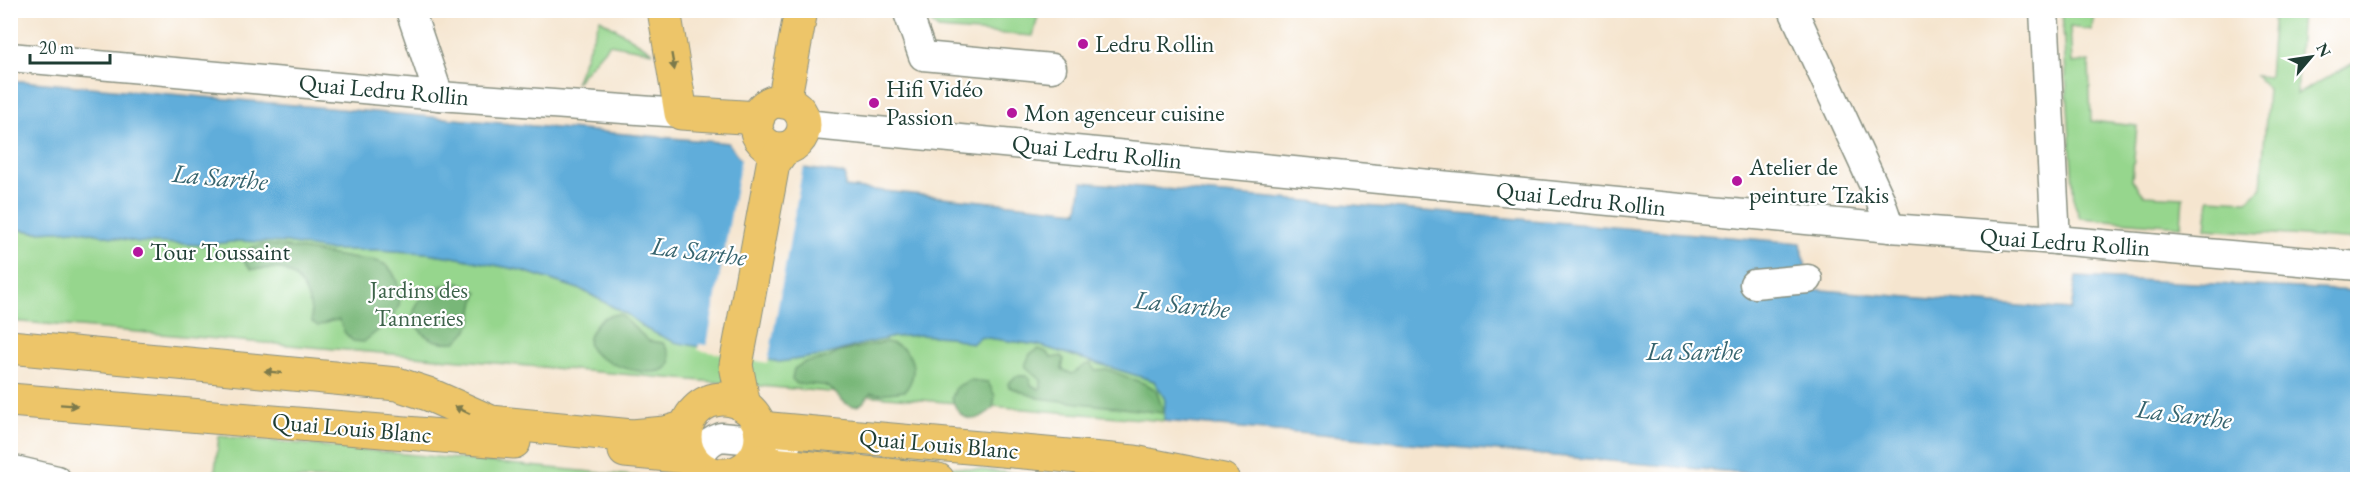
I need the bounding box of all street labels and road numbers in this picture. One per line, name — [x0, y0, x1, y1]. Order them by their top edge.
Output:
street label: Quai Ledru Rollin — [298, 67, 471, 112]
street label: Quai Ledru Rollin — [1011, 127, 1184, 176]
street label: Quai Ledru Rollin — [1495, 174, 1668, 223]
street label: Quai Ledru Rollin — [1979, 220, 2152, 263]
street label: Quai Louis Blanc — [271, 405, 433, 450]
street label: Quai Louis Blanc — [858, 421, 1020, 466]

